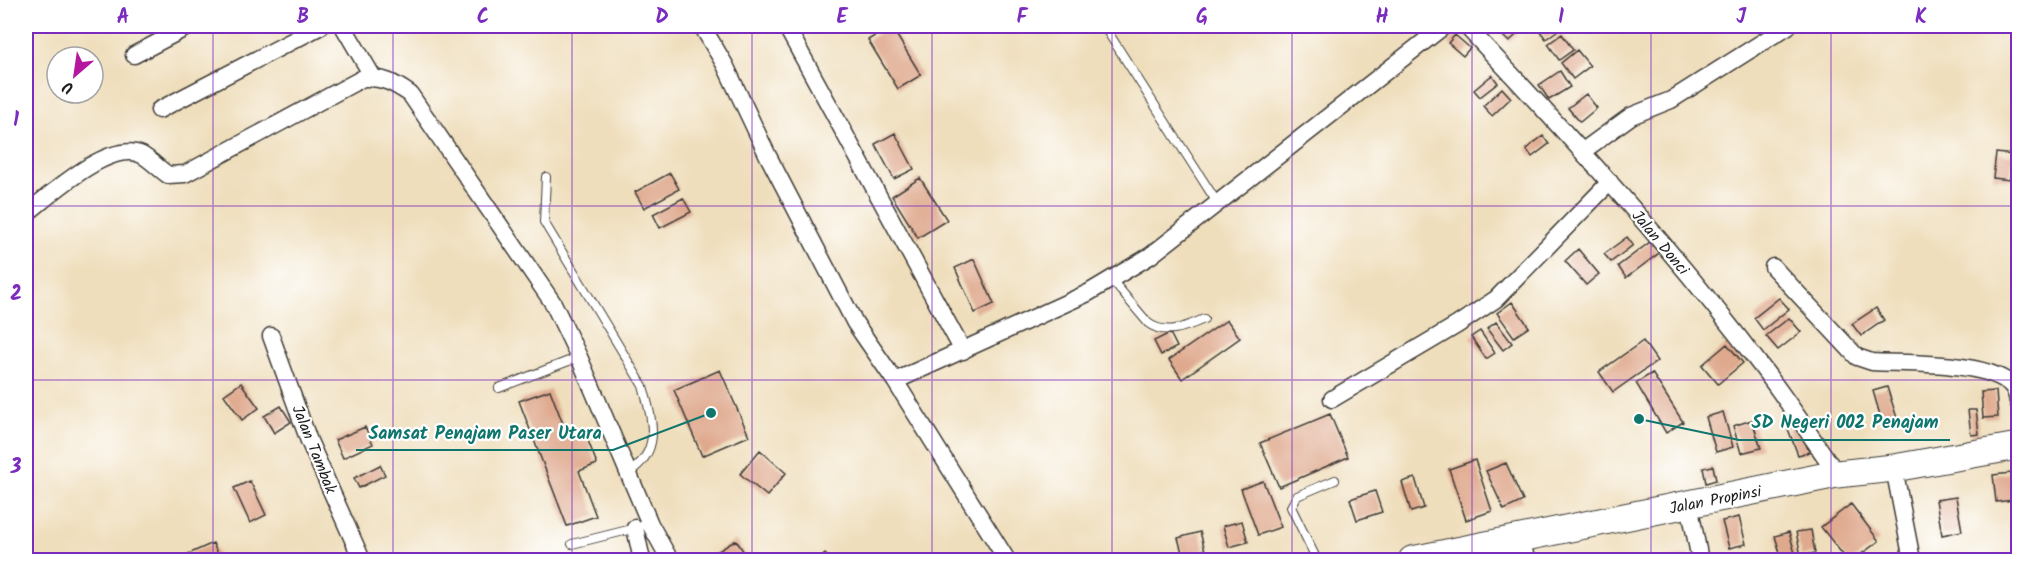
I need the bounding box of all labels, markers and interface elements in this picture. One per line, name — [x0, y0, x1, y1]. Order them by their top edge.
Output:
text: A — [117, 2, 129, 34]
text: B — [297, 2, 309, 34]
text: C — [477, 2, 489, 34]
text: D — [655, 2, 669, 34]
text: E — [836, 2, 848, 34]
text: F — [1017, 2, 1029, 34]
text: G — [1196, 2, 1208, 34]
text: H — [1375, 2, 1389, 34]
text: I — [1558, 2, 1564, 34]
text: J — [1736, 2, 1747, 34]
text: K — [1915, 2, 1927, 34]
north arrow — [45, 45, 105, 105]
text: U — [58, 73, 79, 100]
text: 1 — [13, 105, 19, 137]
street label: Jalan Donci — [1625, 205, 1695, 282]
text: 2 — [10, 279, 22, 311]
street label: Jalan Tambak — [284, 401, 343, 498]
callout: SD Negeri 002 Penajam — [1739, 404, 1950, 440]
text: SD Negeri 002 Penajam — [1752, 409, 1939, 438]
callout: Samsat Penajam Paser Utara — [356, 414, 613, 450]
text: Samsat Penajam Paser Utara — [368, 420, 602, 449]
text: 3 — [10, 452, 22, 484]
street label: Jalan Propinsi — [1667, 479, 1765, 522]

